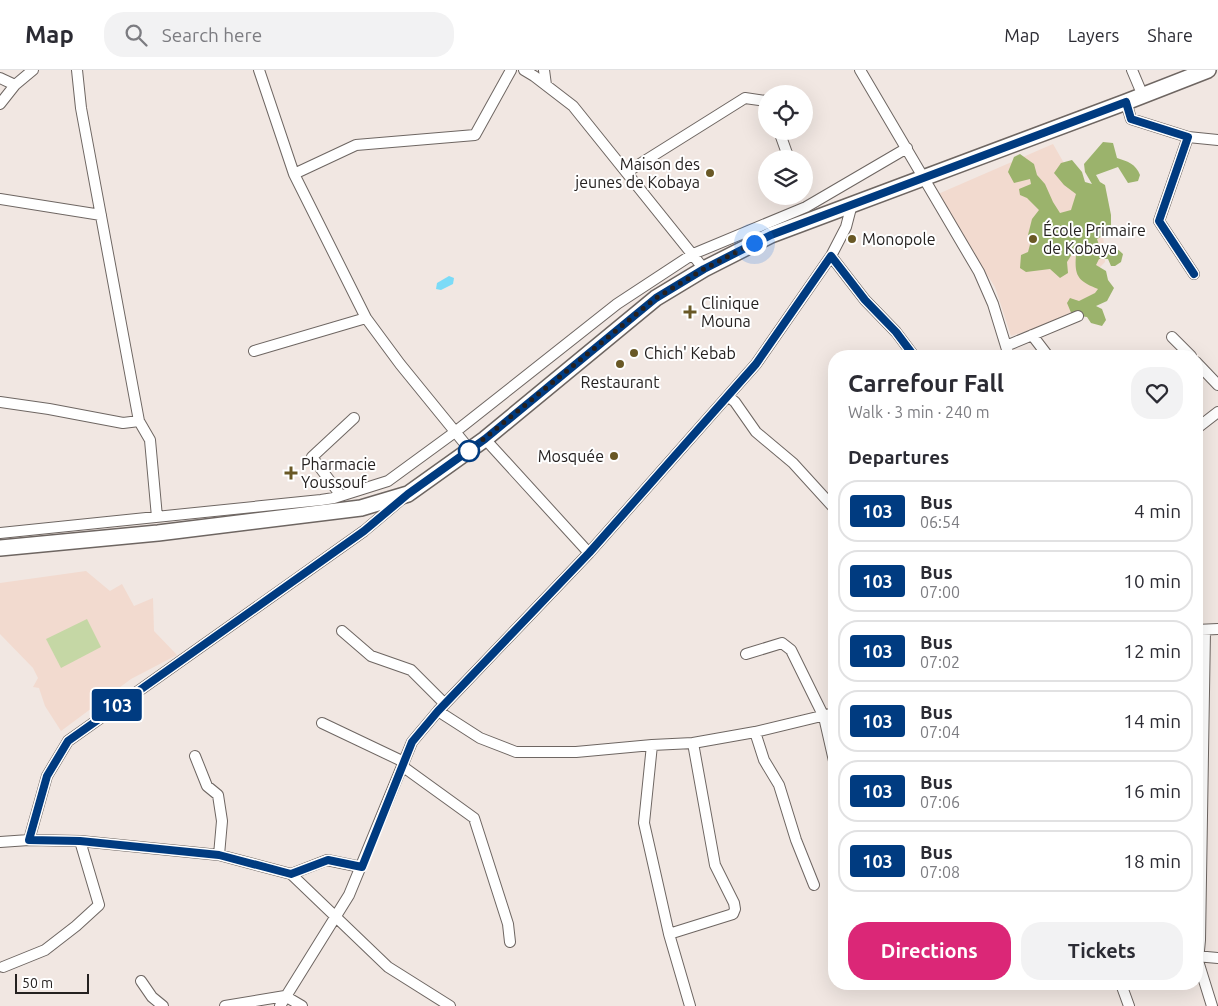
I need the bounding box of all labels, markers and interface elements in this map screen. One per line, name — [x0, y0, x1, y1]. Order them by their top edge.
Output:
search box — [104, 12, 454, 57]
text: Map — [25, 21, 74, 48]
icon: search — [122, 21, 150, 49]
text: Search here — [162, 24, 262, 46]
text: Map — [1004, 25, 1040, 45]
text: Layers — [1068, 25, 1119, 45]
text: Share — [1147, 25, 1193, 45]
map controls — [758, 85, 813, 205]
button: locate — [758, 85, 813, 140]
button: layers — [758, 150, 813, 205]
place label: Maison des jeunes de Kobaya — [573, 155, 700, 191]
marker: Maison des jeunes de Kobaya — [704, 167, 716, 179]
place label: École Primaire de Kobaya — [1043, 219, 1146, 257]
place label: Monopole — [862, 230, 936, 248]
your location — [742, 231, 767, 256]
marker: Monopole — [846, 233, 858, 245]
marker: École Primaire de Kobaya — [1027, 233, 1039, 245]
place label: Clinique Mouna — [701, 294, 759, 330]
marker: Clinique Mouna — [683, 305, 697, 319]
place label: Chich' Kebab — [644, 344, 736, 362]
marker: Chich' Kebab — [628, 347, 640, 359]
marker: Restaurant — [614, 358, 626, 370]
button: heart — [1131, 367, 1183, 419]
text: Carrefour Fall — [848, 370, 1004, 397]
place label: Restaurant — [580, 373, 660, 391]
text: Walk · 3 min · 240 m — [848, 403, 990, 421]
unlabelled marker — [458, 440, 480, 462]
text: Departures — [848, 446, 949, 468]
place label: Mosquée — [538, 447, 604, 465]
marker: Mosquée — [608, 450, 620, 462]
place label: Pharmacie Youssouf — [301, 455, 376, 491]
marker: Pharmacie Youssouf — [285, 467, 297, 479]
text: Bus — [920, 491, 953, 513]
text: 4 min — [1134, 500, 1181, 522]
text: 103 — [862, 501, 893, 521]
text: 06:54 — [920, 513, 960, 531]
text: Bus — [920, 561, 953, 583]
text: 10 min — [1123, 570, 1181, 592]
text: 103 — [862, 571, 893, 591]
text: 07:00 — [920, 583, 960, 601]
text: Bus — [920, 631, 953, 653]
text: 12 min — [1123, 640, 1181, 662]
text: 103 — [862, 641, 893, 661]
text: 07:02 — [920, 653, 960, 671]
line badge: 103 — [88, 689, 146, 721]
text: 103 — [102, 695, 132, 715]
text: Bus — [920, 701, 953, 723]
text: 14 min — [1123, 710, 1181, 732]
text: 103 — [862, 711, 893, 731]
text: 07:04 — [920, 723, 960, 741]
text: Bus — [920, 771, 953, 793]
text: 16 min — [1123, 780, 1181, 802]
text: 103 — [862, 781, 893, 801]
text: 07:06 — [920, 793, 960, 811]
text: Bus — [920, 841, 953, 863]
text: 18 min — [1123, 850, 1181, 872]
text: 103 — [862, 851, 893, 871]
text: 07:08 — [920, 863, 960, 881]
button: Directions — [848, 922, 1011, 980]
button: Tickets — [1021, 922, 1183, 980]
scale bar — [15, 971, 89, 994]
text: 50 m — [22, 975, 53, 991]

